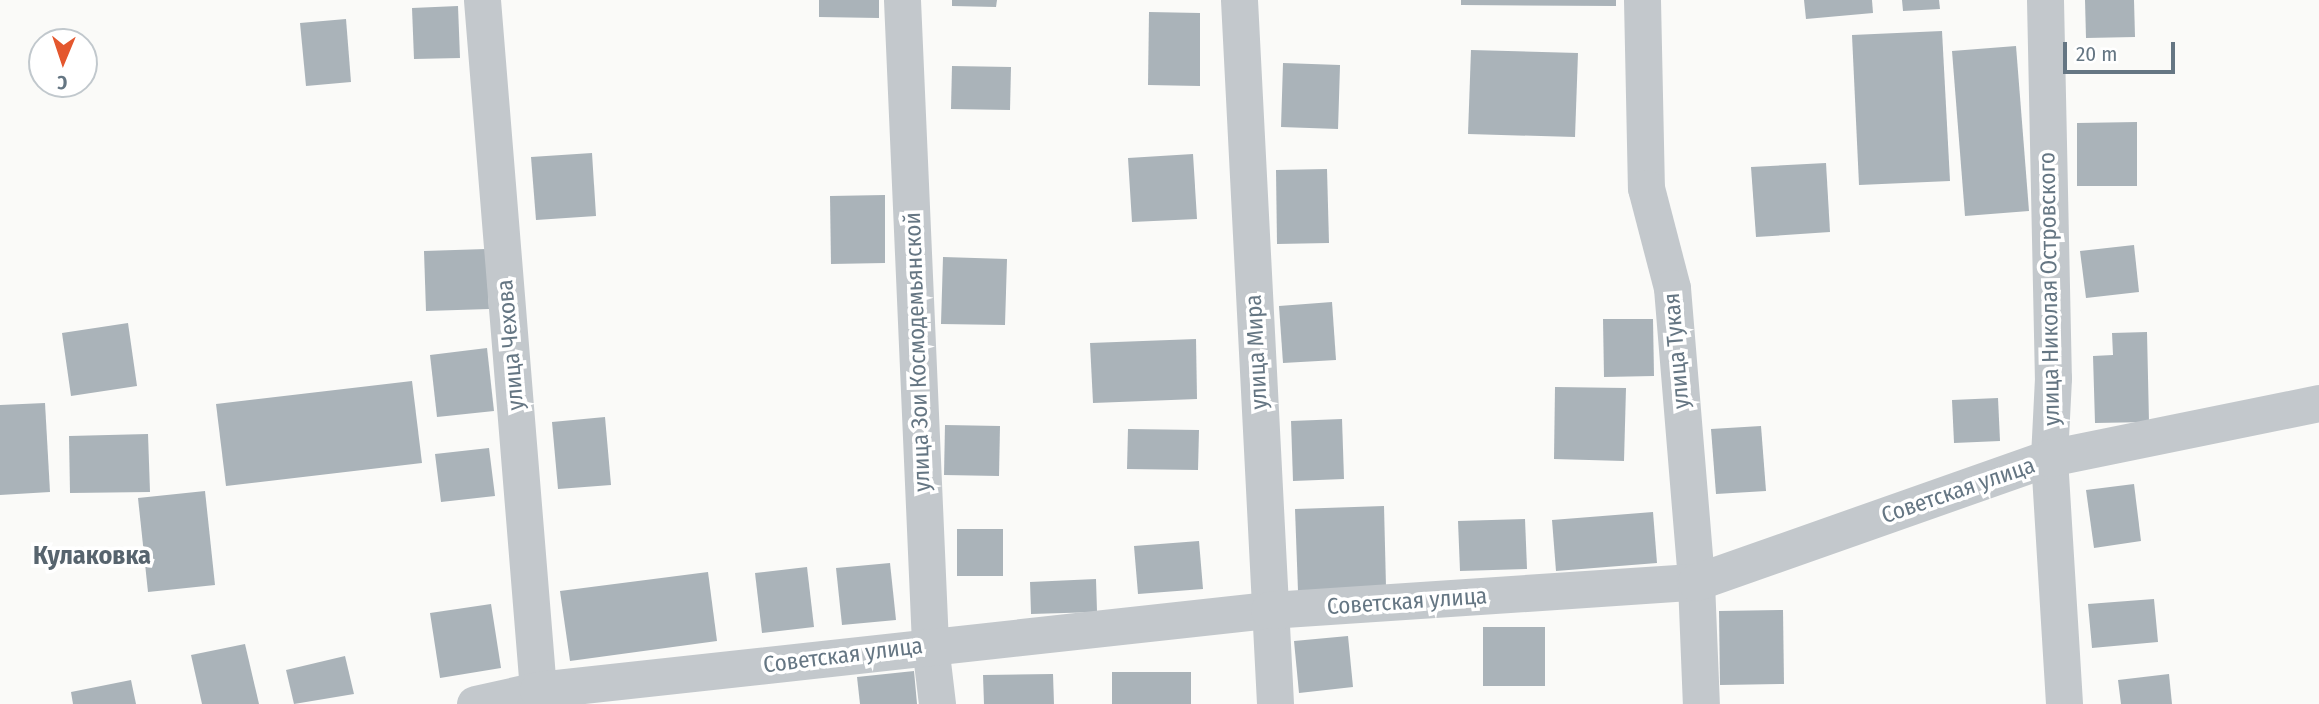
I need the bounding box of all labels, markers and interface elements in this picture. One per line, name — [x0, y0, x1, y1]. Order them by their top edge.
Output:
north arrow — [28, 28, 98, 98]
scale bar — [2067, 28, 2179, 72]
text: 20 m — [2076, 41, 2117, 67]
text: С — [57, 71, 68, 94]
street label: улица Николая Островского — [2033, 152, 2065, 426]
street label: улица Зои Космодемьянской — [898, 212, 936, 492]
street label: улица Чехова — [491, 278, 529, 412]
street label: улица Тукая — [1657, 292, 1695, 410]
street label: улица Мира — [1239, 294, 1273, 410]
street label: Советская улица — [1878, 451, 2038, 529]
district label: Кулаковка — [33, 540, 151, 572]
street label: Советская улица — [1326, 582, 1488, 620]
street label: Советская улица — [762, 632, 924, 678]

